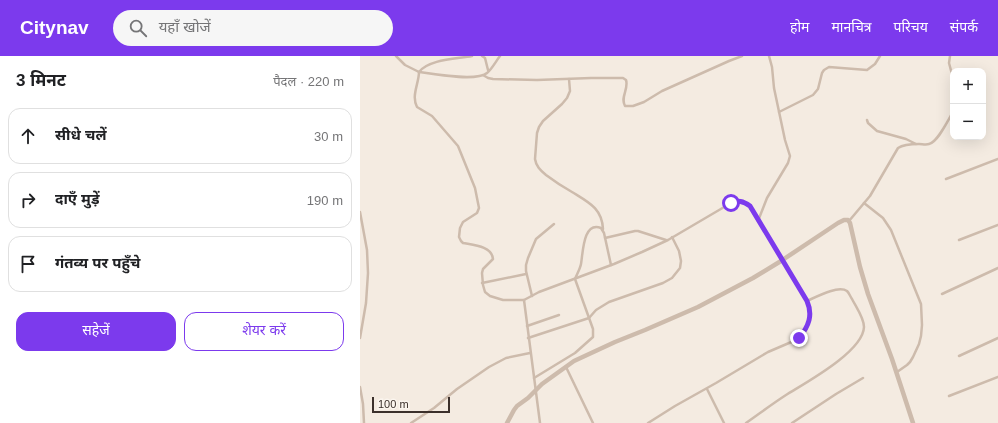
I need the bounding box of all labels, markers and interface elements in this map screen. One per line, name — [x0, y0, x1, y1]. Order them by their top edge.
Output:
search box — [113, 10, 393, 46]
text: Citynav — [20, 17, 89, 38]
icon: search — [127, 17, 149, 39]
text: यहाँ खोजें — [159, 18, 211, 35]
text: होम — [790, 19, 809, 35]
text: मानचित्र — [831, 19, 872, 35]
text: परिचय — [894, 19, 928, 35]
text: संपर्क — [950, 19, 978, 35]
map controls — [950, 68, 986, 140]
button: + — [950, 68, 986, 104]
text: 3 मिनट — [16, 71, 66, 90]
text: पैदल · 220 m — [273, 74, 344, 89]
button: − — [950, 104, 986, 140]
icon: ahead — [17, 125, 39, 147]
text: सीधे चलें — [55, 126, 106, 143]
text: 30 m — [314, 129, 343, 144]
icon: right — [17, 189, 39, 211]
text: दाएँ मुड़ें — [55, 190, 99, 207]
text: 190 m — [307, 193, 343, 208]
route start — [722, 194, 740, 212]
icon: arrive — [17, 253, 39, 275]
text: गंतव्य पर पहुँचे — [55, 254, 140, 271]
button: सहेजें — [16, 312, 176, 351]
button: शेयर करें — [184, 312, 344, 351]
route end — [790, 329, 808, 347]
scale bar — [372, 395, 450, 414]
text: 100 m — [378, 398, 409, 410]

